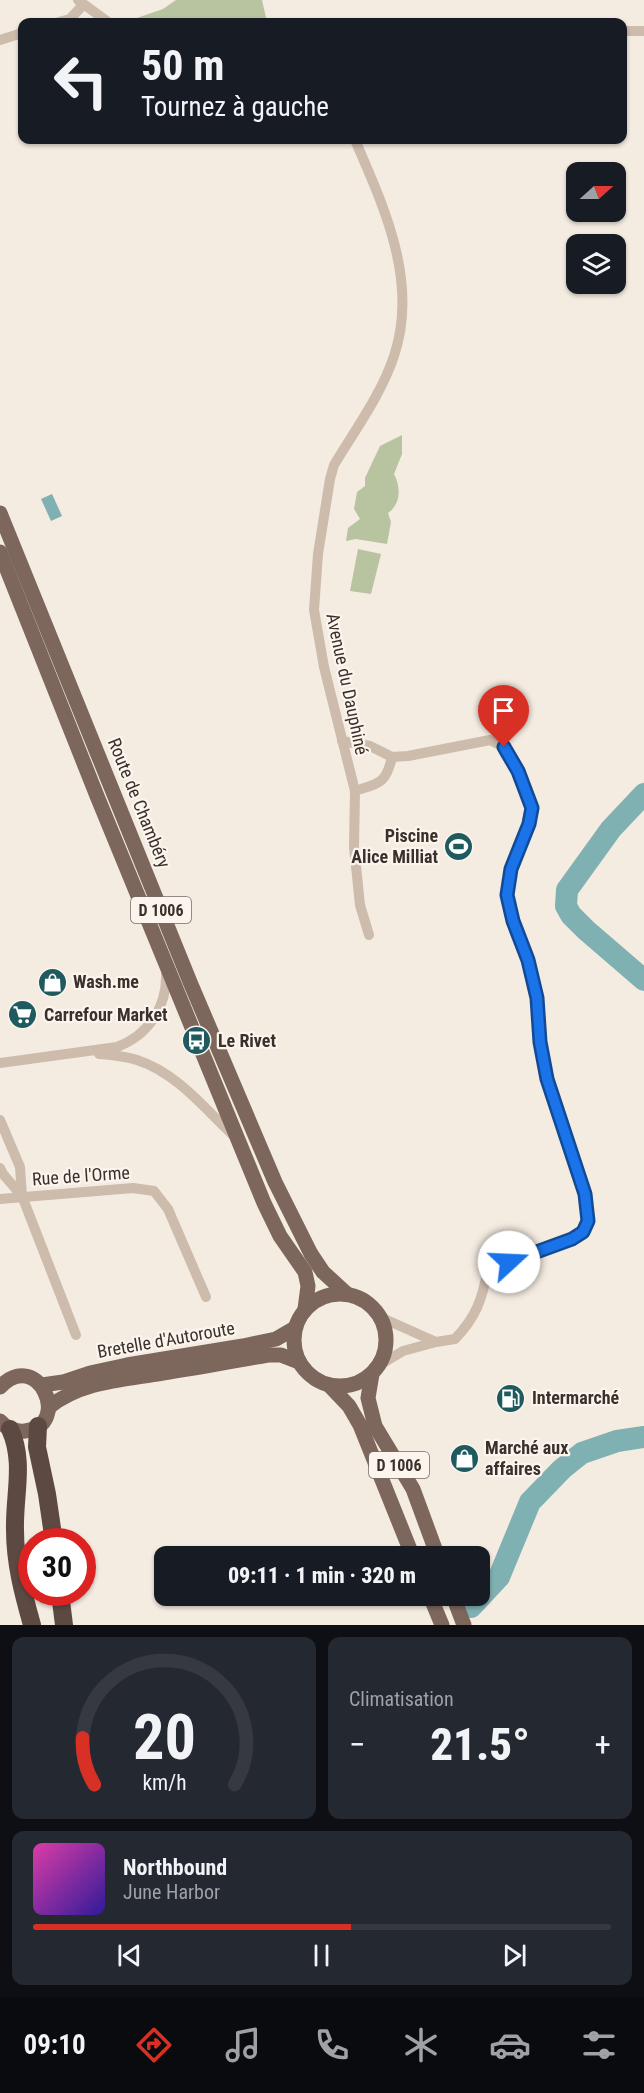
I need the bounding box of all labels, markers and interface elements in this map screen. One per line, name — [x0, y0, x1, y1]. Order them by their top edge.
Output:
text: 50 m — [141, 41, 224, 90]
icon: left — [42, 42, 120, 120]
text: Tournez à gauche — [141, 91, 329, 123]
north arrow — [566, 162, 626, 222]
map controls — [566, 162, 626, 294]
button: layers — [566, 234, 626, 294]
street label: Avenue du Dauphiné — [322, 611, 373, 757]
pin — [478, 685, 529, 747]
icon: arrive — [487, 694, 520, 727]
street label: Route de Chambéry — [104, 735, 175, 871]
place label: Piscine Alice Milliat — [351, 825, 438, 867]
sports icon: Piscine Alice Milliat — [443, 830, 475, 862]
road number: D 1006 — [131, 897, 191, 923]
shop icon: Wash.me — [36, 966, 68, 998]
place label: Wash.me — [73, 971, 139, 992]
supermarket icon: Carrefour Market — [7, 999, 39, 1031]
place label: Carrefour Market — [44, 1004, 168, 1025]
bus stop icon: Le Rivet — [181, 1025, 213, 1057]
place label: Le Rivet — [218, 1030, 276, 1051]
street label: Rue de l'Orme — [31, 1162, 131, 1189]
position arrow — [477, 1230, 541, 1294]
street label: Bretelle d'Autoroute — [96, 1317, 236, 1362]
fuel station icon: Intermarché — [495, 1382, 527, 1414]
place label: Intermarché — [532, 1387, 620, 1408]
place label: Marché aux affaires — [485, 1437, 568, 1479]
shop icon: Marché aux affaires — [448, 1442, 480, 1474]
road number: D 1006 — [369, 1452, 429, 1478]
speed limit sign: 30 — [18, 1528, 96, 1606]
text: 09:11 · 1 min · 320 m — [228, 1563, 416, 1588]
text: Climatisation — [349, 1687, 454, 1711]
text: 20 — [132, 1701, 196, 1774]
text: 21.5° — [430, 1718, 530, 1771]
text: − — [349, 1725, 366, 1764]
text: + — [595, 1725, 611, 1764]
text: km/h — [142, 1770, 186, 1795]
text: Northbound — [123, 1855, 227, 1880]
text: June Harbor — [123, 1880, 220, 1904]
icon: previous — [113, 1939, 146, 1972]
icon: pause — [305, 1939, 338, 1972]
icon: next — [498, 1939, 531, 1972]
icon: directions — [133, 2024, 175, 2066]
icon: music — [222, 2024, 264, 2066]
icon: phone — [311, 2024, 353, 2066]
icon: climate — [400, 2024, 442, 2066]
icon: car — [489, 2024, 531, 2066]
icon: filters — [578, 2024, 620, 2066]
text: 09:10 — [24, 2029, 86, 2061]

